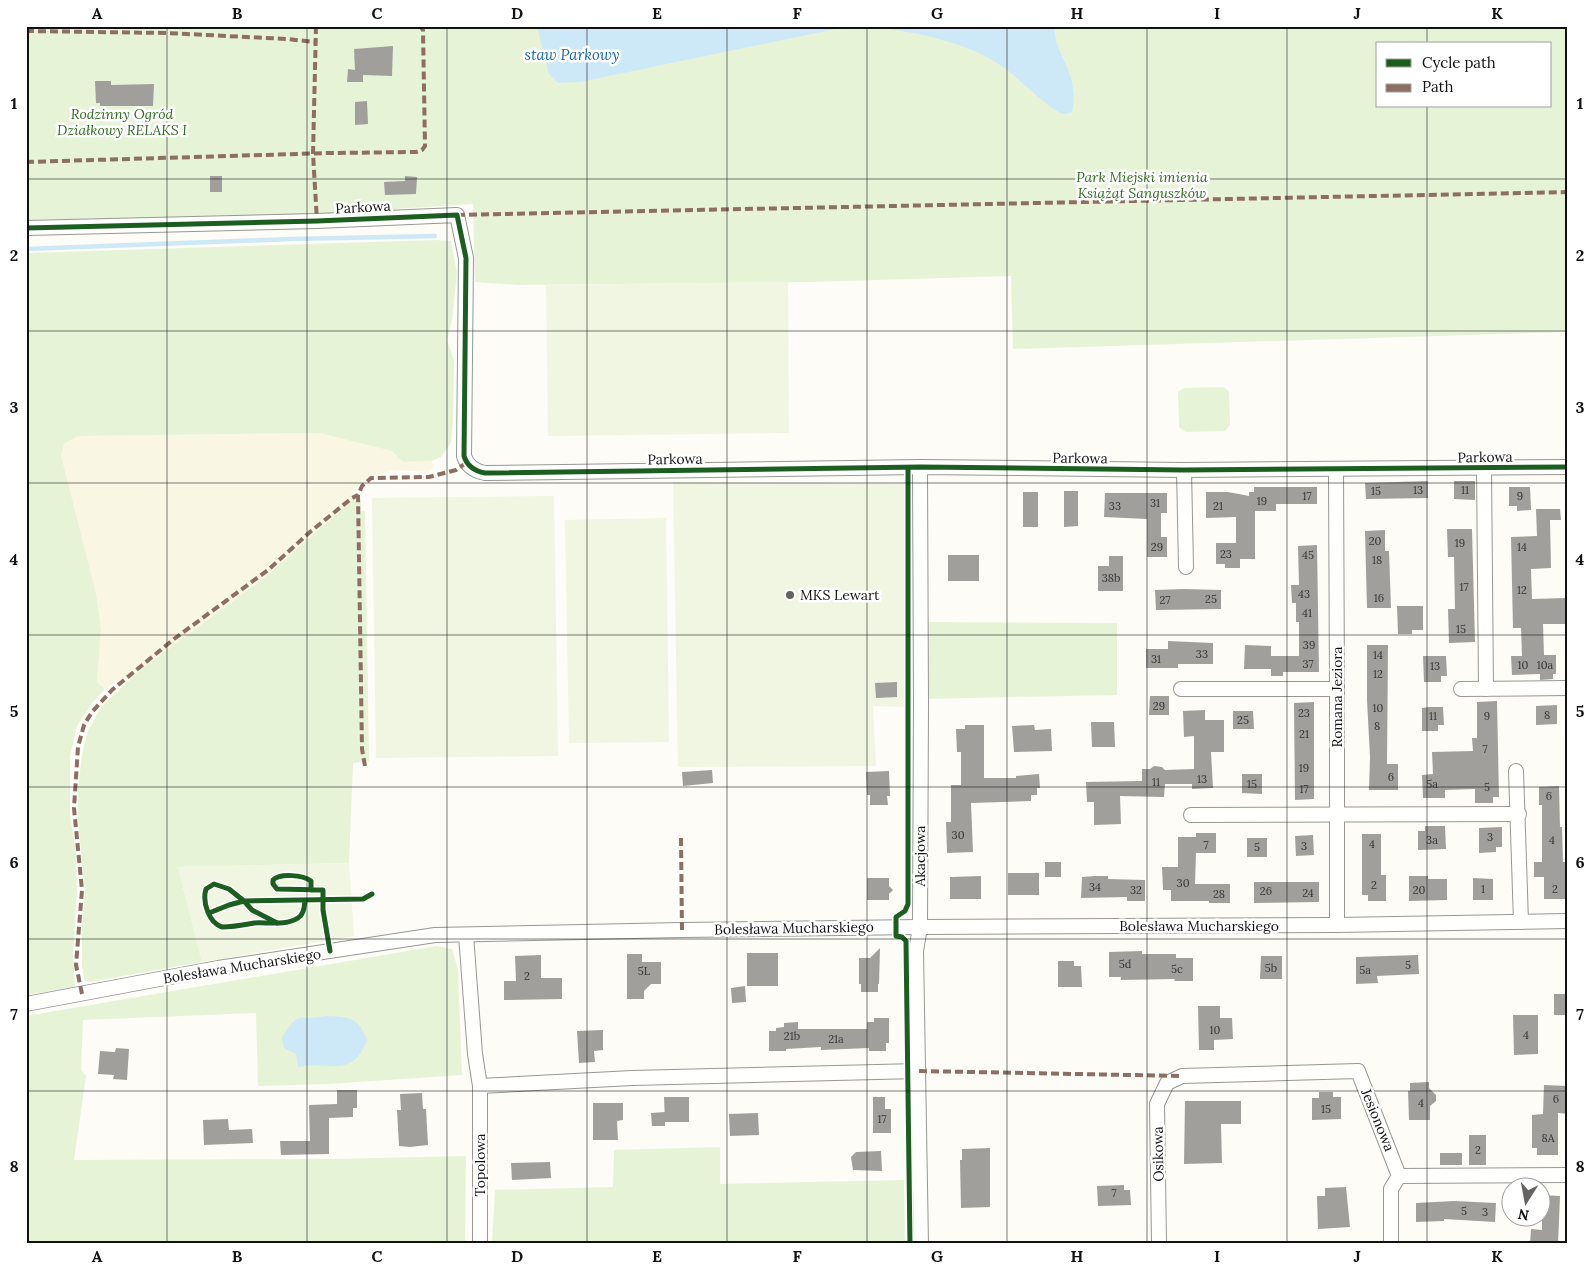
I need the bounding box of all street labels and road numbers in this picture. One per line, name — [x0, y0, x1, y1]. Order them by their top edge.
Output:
street label: Parkowa — [335, 197, 391, 217]
street label: Parkowa — [1457, 448, 1513, 466]
street label: Parkowa — [1052, 449, 1108, 467]
street label: Parkowa — [647, 450, 703, 468]
street label: Romana Jeziora — [1328, 646, 1346, 748]
street label: Akacjowa — [911, 826, 929, 887]
street label: Bolesława Mucharskiego — [1119, 917, 1279, 935]
street label: Bolesława Mucharskiego — [714, 918, 874, 938]
street label: Bolesława Mucharskiego — [162, 945, 322, 987]
street label: Jesionowa — [1357, 1085, 1399, 1154]
street label: Osikowa — [1149, 1126, 1167, 1182]
street label: Topolowa — [471, 1133, 489, 1197]

